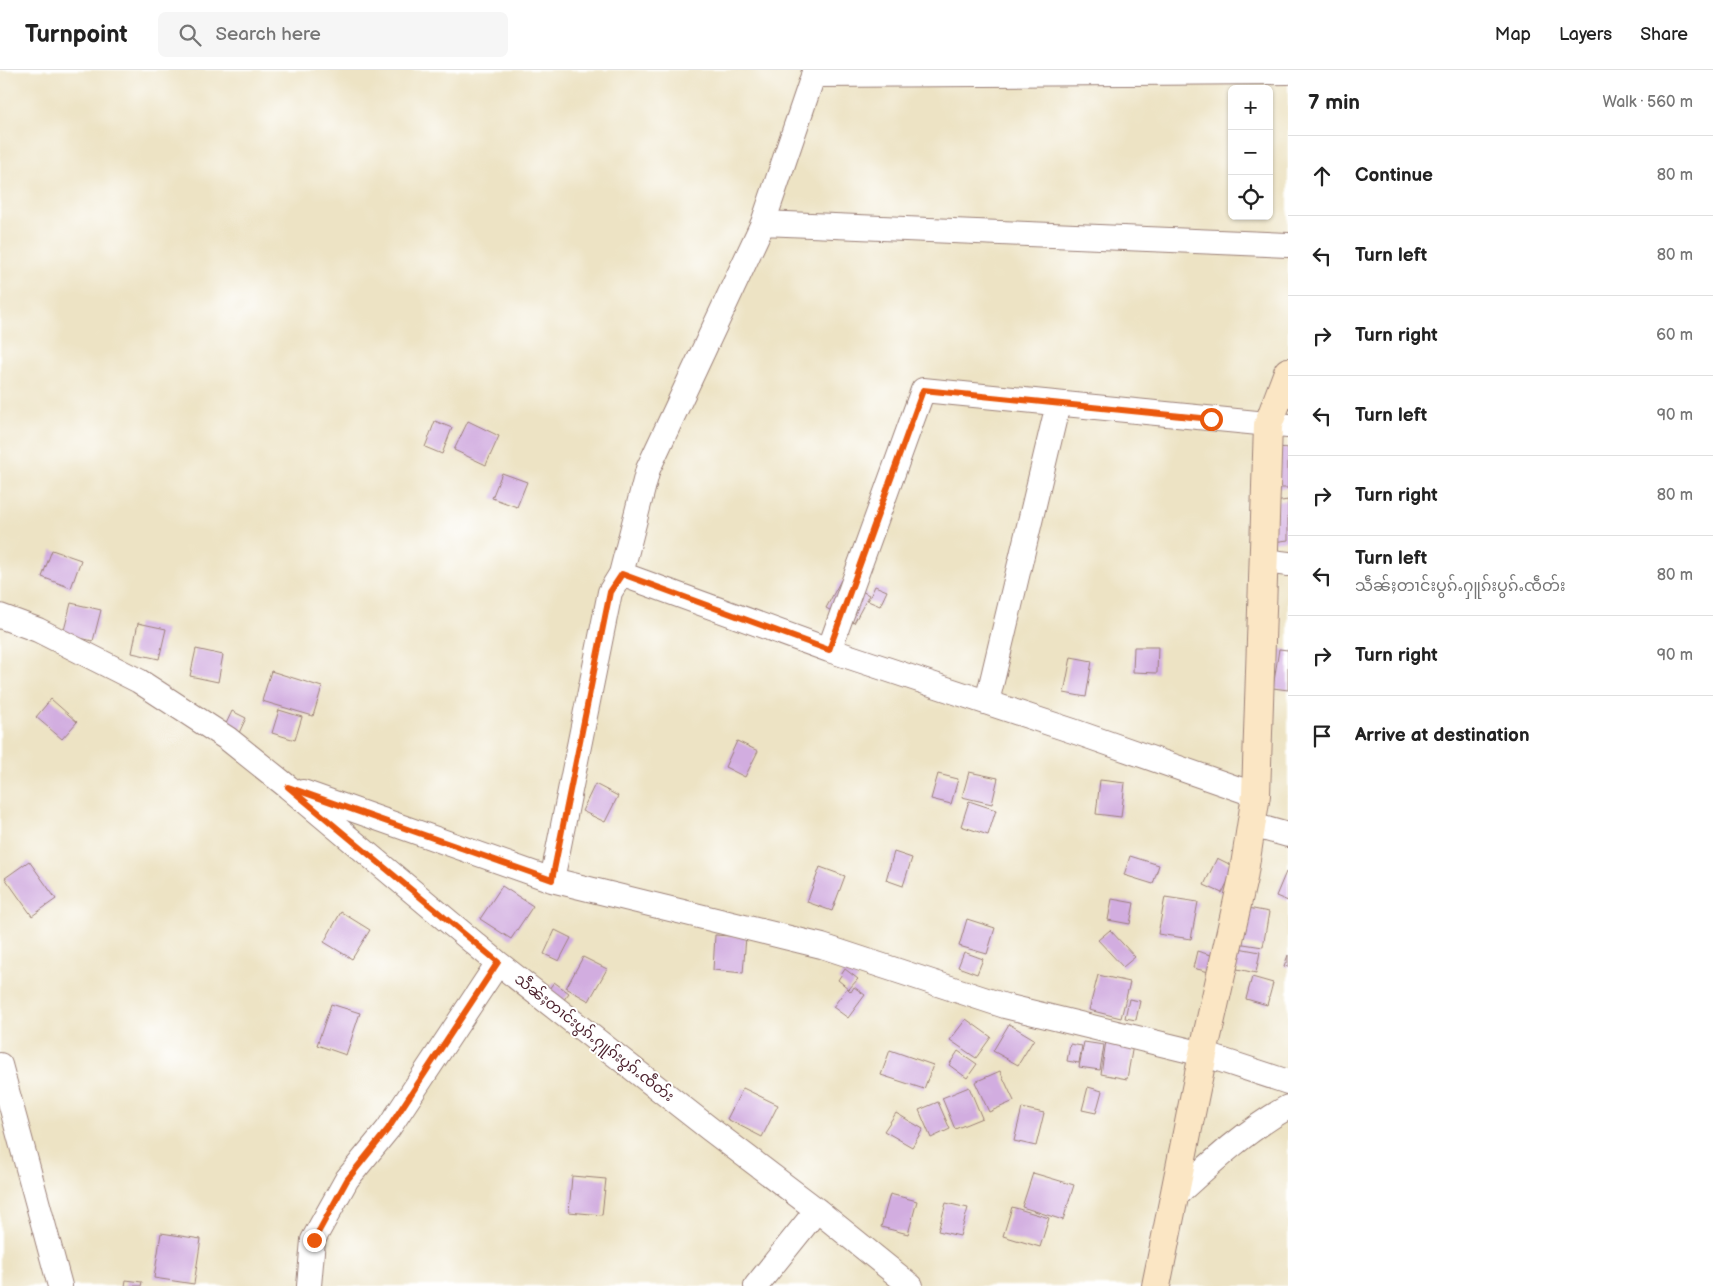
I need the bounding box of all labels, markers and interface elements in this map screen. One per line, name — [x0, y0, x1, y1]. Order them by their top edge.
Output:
search box — [158, 12, 508, 57]
text: Turnpoint — [25, 20, 128, 49]
icon: search — [176, 21, 204, 49]
text: Search here — [216, 23, 321, 46]
text: Map — [1495, 24, 1531, 45]
text: Layers — [1559, 24, 1612, 45]
text: Share — [1640, 24, 1688, 45]
map controls — [1228, 85, 1273, 220]
button: + — [1228, 85, 1273, 130]
text: 7 min — [1308, 90, 1360, 115]
text: Walk · 560 m — [1603, 93, 1693, 112]
button: − — [1228, 130, 1273, 175]
icon: ahead — [1308, 162, 1336, 190]
text: Continue — [1355, 164, 1433, 187]
text: 80 m — [1657, 166, 1693, 185]
button: locate — [1228, 175, 1273, 220]
icon: left — [1308, 242, 1336, 270]
text: Turn left — [1355, 244, 1427, 267]
text: 80 m — [1657, 246, 1693, 265]
icon: right — [1308, 322, 1336, 350]
text: Turn right — [1355, 324, 1438, 347]
text: 60 m — [1656, 326, 1693, 345]
icon: left — [1308, 402, 1336, 430]
text: Turn left — [1355, 404, 1427, 427]
text: 90 m — [1657, 406, 1693, 425]
route start — [1200, 408, 1223, 431]
icon: right — [1308, 482, 1336, 510]
text: Turn right — [1355, 484, 1438, 507]
text: 80 m — [1657, 486, 1693, 505]
text: Turn left — [1355, 547, 1427, 570]
icon: left — [1308, 562, 1336, 590]
text: 80 m — [1657, 566, 1693, 585]
text: သဵၼ်ႈတၢင်းပွၵ်ႉႁူၵ်းပွၵ်ႉၸဵတ်း — [1355, 577, 1566, 596]
icon: right — [1308, 642, 1336, 670]
text: Turn right — [1355, 644, 1438, 667]
text: 90 m — [1657, 646, 1693, 665]
icon: arrive — [1308, 722, 1336, 750]
text: Arrive at destination — [1355, 724, 1530, 747]
street label: သဵၼ်ႈတၢင်းပွၵ်ႉႁူၵ်းပွၵ်ႉၸဵတ်း — [509, 969, 678, 1108]
route end — [303, 1229, 326, 1252]

